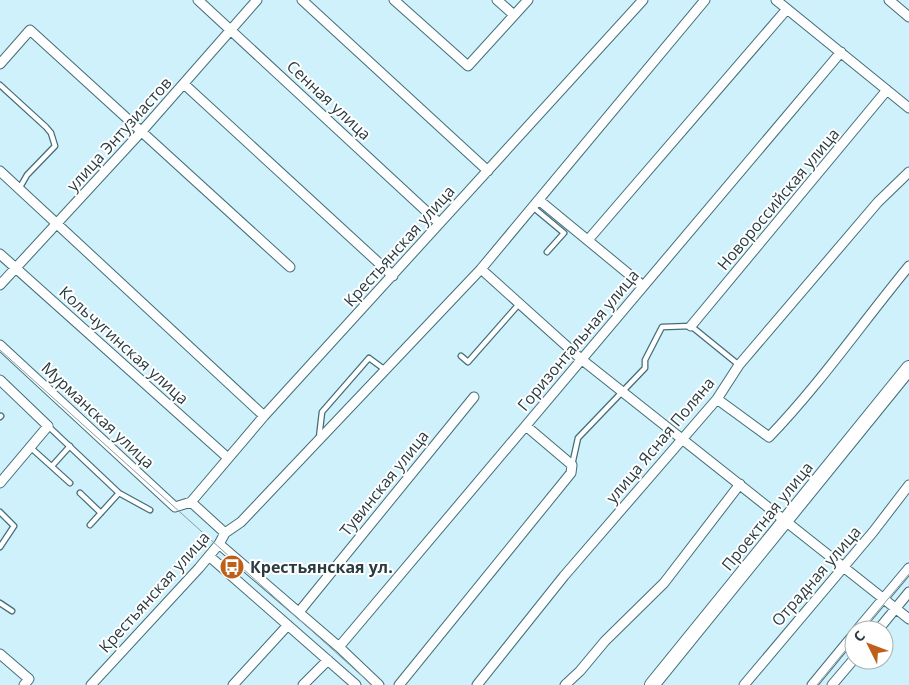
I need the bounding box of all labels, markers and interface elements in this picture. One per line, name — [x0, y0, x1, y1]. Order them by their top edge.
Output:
street label: Сенная улица — [282, 55, 376, 145]
street label: улица Энтузиастов — [62, 72, 176, 196]
street label: Новороссийская улица — [712, 123, 844, 275]
street label: Крестьянская улица — [339, 181, 459, 311]
street label: Горизонтальная улица — [512, 264, 644, 416]
street label: Кольчугинская улица — [55, 281, 193, 409]
street label: Мурманская улица — [37, 357, 159, 473]
street label: улица Ясная Поляна — [601, 372, 719, 508]
street label: Тувинская улица — [334, 425, 434, 541]
street label: Проектная улица — [716, 457, 818, 575]
street label: Отрадная улица — [766, 521, 866, 631]
street label: Крестьянская улица — [94, 527, 214, 657]
bus stop icon: Крестьянская ул. — [219, 554, 245, 580]
place label: Крестьянская ул. — [250, 556, 393, 578]
north arrow — [844, 620, 894, 670]
text: С — [849, 626, 869, 646]

